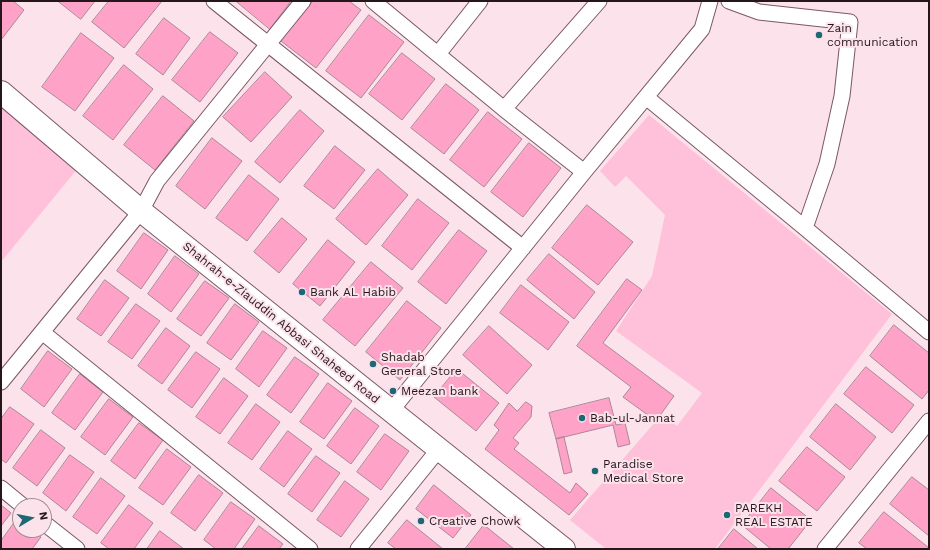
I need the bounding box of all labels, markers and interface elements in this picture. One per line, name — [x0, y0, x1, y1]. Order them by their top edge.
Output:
place label: Zain communication — [827, 21, 918, 49]
marker: Zain communication — [814, 30, 824, 40]
street label: Shahrah-e-Ziauddin Abbasi Shaheed Road — [180, 239, 382, 407]
place label: Bank AL Habib — [310, 285, 396, 299]
marker: Bank AL Habib — [297, 287, 307, 297]
place label: Shadab General Store — [381, 350, 462, 378]
marker: Shadab General Store — [368, 359, 378, 369]
place label: Meezan bank — [401, 384, 478, 398]
marker: Meezan bank — [388, 386, 398, 396]
place label: Bab-ul-Jannat — [590, 411, 675, 425]
marker: Bab-ul-Jannat — [577, 413, 587, 423]
place label: Paradise Medical Store — [603, 457, 684, 485]
marker: Paradise Medical Store — [590, 466, 600, 476]
north arrow — [12, 498, 52, 538]
place label: PAREKH REAL ESTATE — [735, 501, 813, 529]
marker: PAREKH REAL ESTATE — [722, 510, 732, 520]
text: N — [36, 511, 50, 521]
place label: Creative Chowk — [429, 514, 520, 528]
marker: Creative Chowk — [416, 516, 426, 526]

